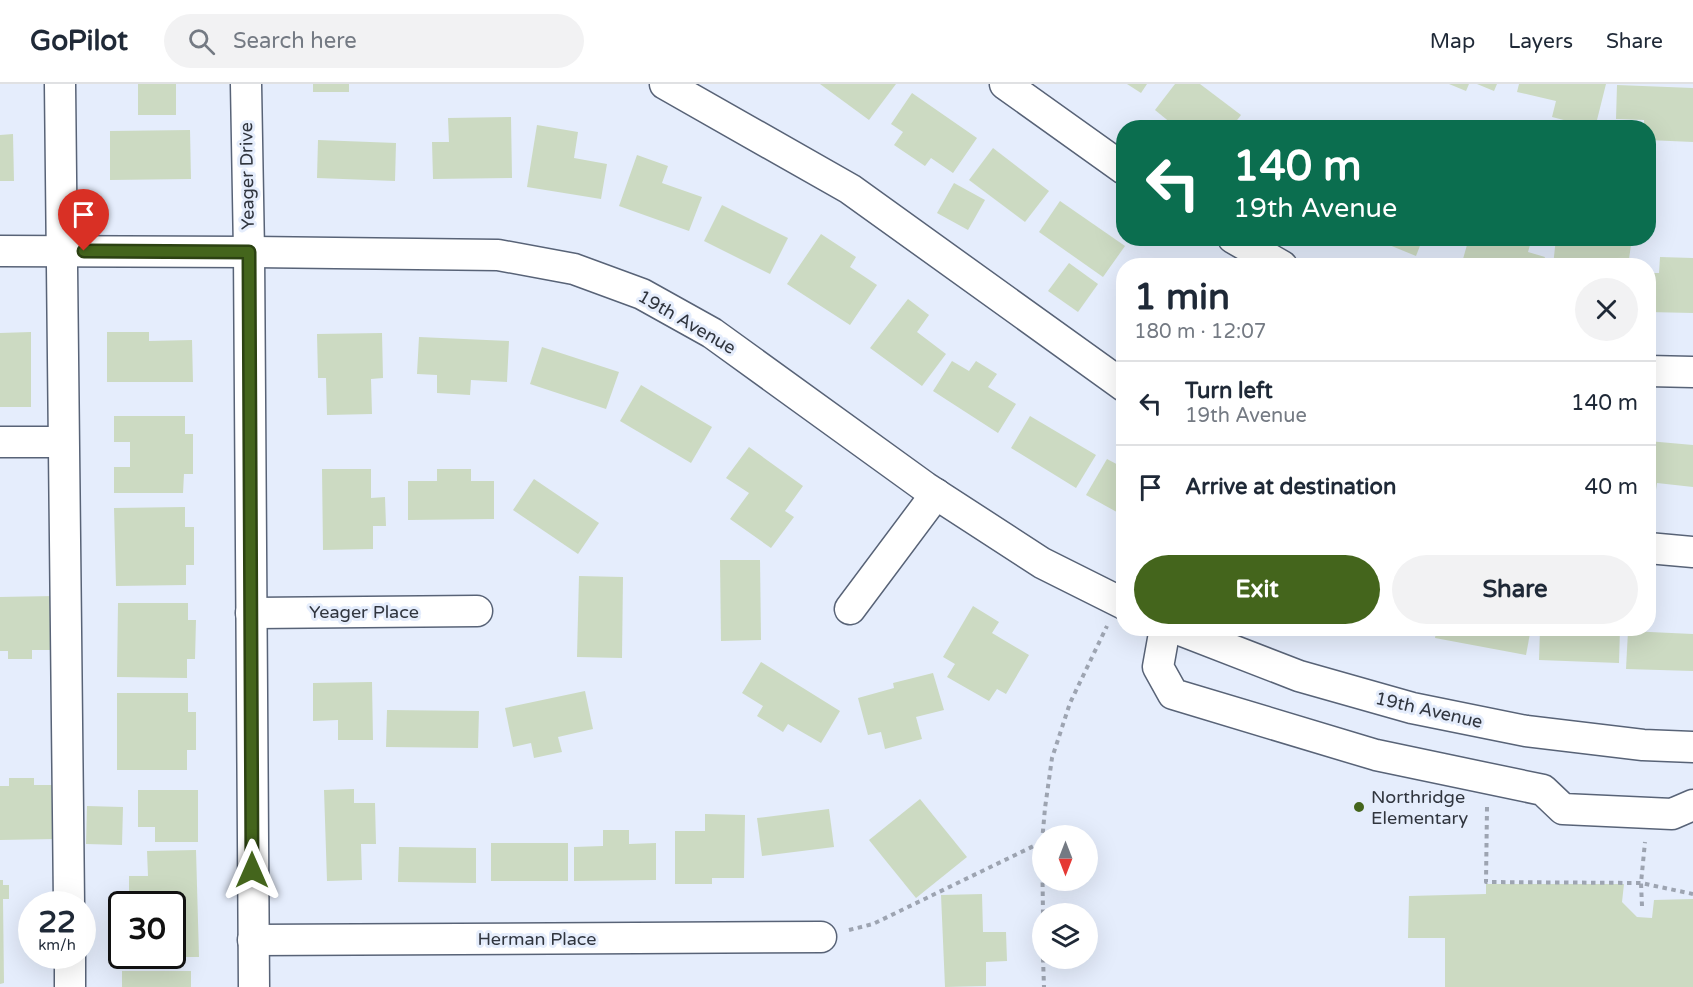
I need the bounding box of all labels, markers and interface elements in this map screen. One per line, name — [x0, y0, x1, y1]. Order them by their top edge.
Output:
search box — [164, 14, 584, 68]
text: GoPilot — [30, 24, 128, 58]
icon: search — [185, 25, 218, 58]
text: Search here — [233, 28, 357, 54]
text: Map — [1430, 29, 1475, 54]
text: Layers — [1508, 29, 1573, 54]
text: Share — [1606, 29, 1663, 54]
street label: Yeager Drive — [235, 122, 259, 230]
text: 140 m — [1233, 141, 1362, 192]
icon: left — [1134, 144, 1212, 222]
pin — [58, 189, 109, 251]
text: 19th Avenue — [1233, 192, 1397, 225]
icon: arrive — [67, 198, 100, 231]
text: 1 min — [1134, 276, 1230, 319]
button: close — [1575, 278, 1638, 341]
street label: 19th Avenue — [634, 285, 740, 359]
text: 180 m · 12:07 — [1134, 320, 1266, 344]
text: Turn left — [1185, 378, 1273, 404]
icon: left — [1134, 387, 1167, 420]
text: 140 m — [1571, 390, 1638, 416]
text: 19th Avenue — [1185, 404, 1307, 428]
icon: arrive — [1134, 471, 1167, 504]
text: Arrive at destination — [1185, 474, 1396, 500]
text: 40 m — [1584, 474, 1638, 500]
button: Exit — [1134, 555, 1380, 624]
button: Share — [1392, 555, 1638, 624]
street label: Yeager Place — [309, 601, 419, 623]
street label: 19th Avenue — [1373, 687, 1485, 733]
place label: Northridge Elementary — [1371, 786, 1468, 829]
marker: Northridge Elementary — [1352, 800, 1366, 814]
north arrow — [1032, 825, 1098, 891]
map controls — [1032, 825, 1098, 969]
position arrow — [220, 838, 284, 902]
speed limit sign: 30 — [108, 891, 186, 969]
button: layers — [1032, 903, 1098, 969]
text: 22 — [38, 904, 76, 941]
street label: Herman Place — [478, 928, 597, 950]
text: km/h — [38, 936, 76, 954]

